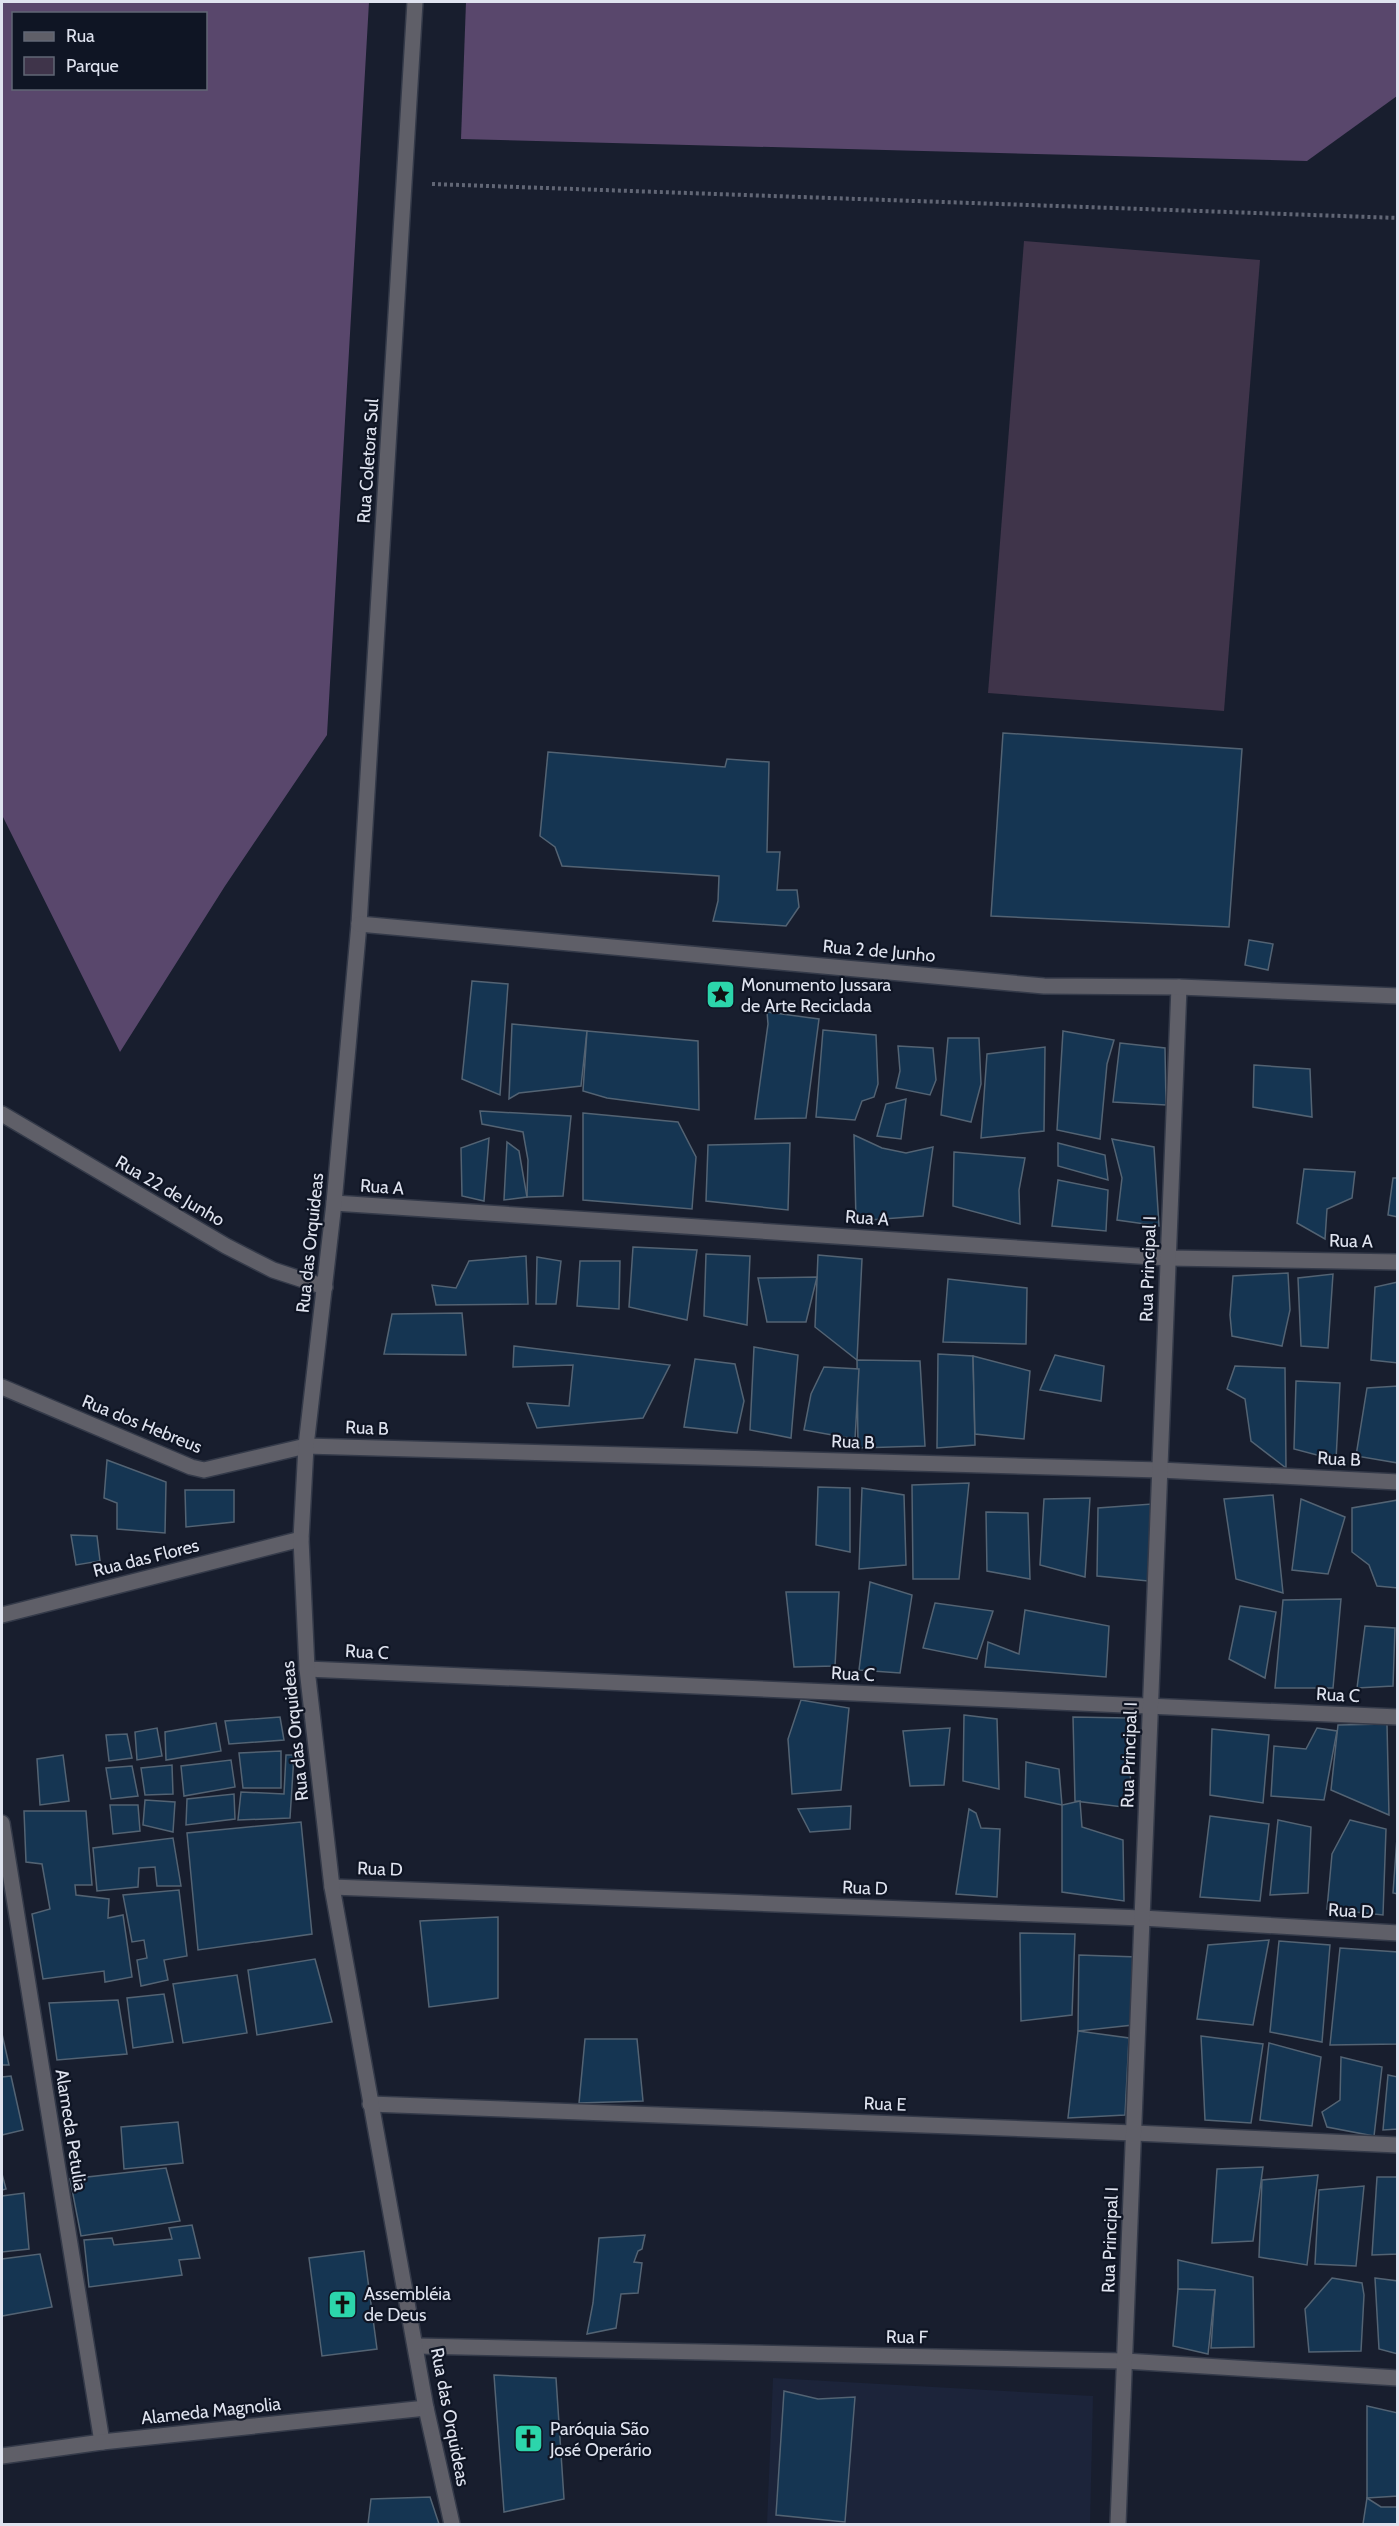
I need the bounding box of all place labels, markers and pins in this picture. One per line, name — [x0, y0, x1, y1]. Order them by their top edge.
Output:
place label: Monumento Jussara de Arte Reciclada — [741, 974, 892, 1017]
place icon: Monumento Jussara de Arte Reciclada — [704, 979, 736, 1011]
place label: Assembléia de Deus — [364, 2283, 451, 2326]
church icon: Assembléia de Deus — [327, 2288, 359, 2320]
place label: Paróquia São José Operário — [549, 2418, 652, 2461]
church icon: Paróquia São José Operário — [513, 2423, 545, 2455]

